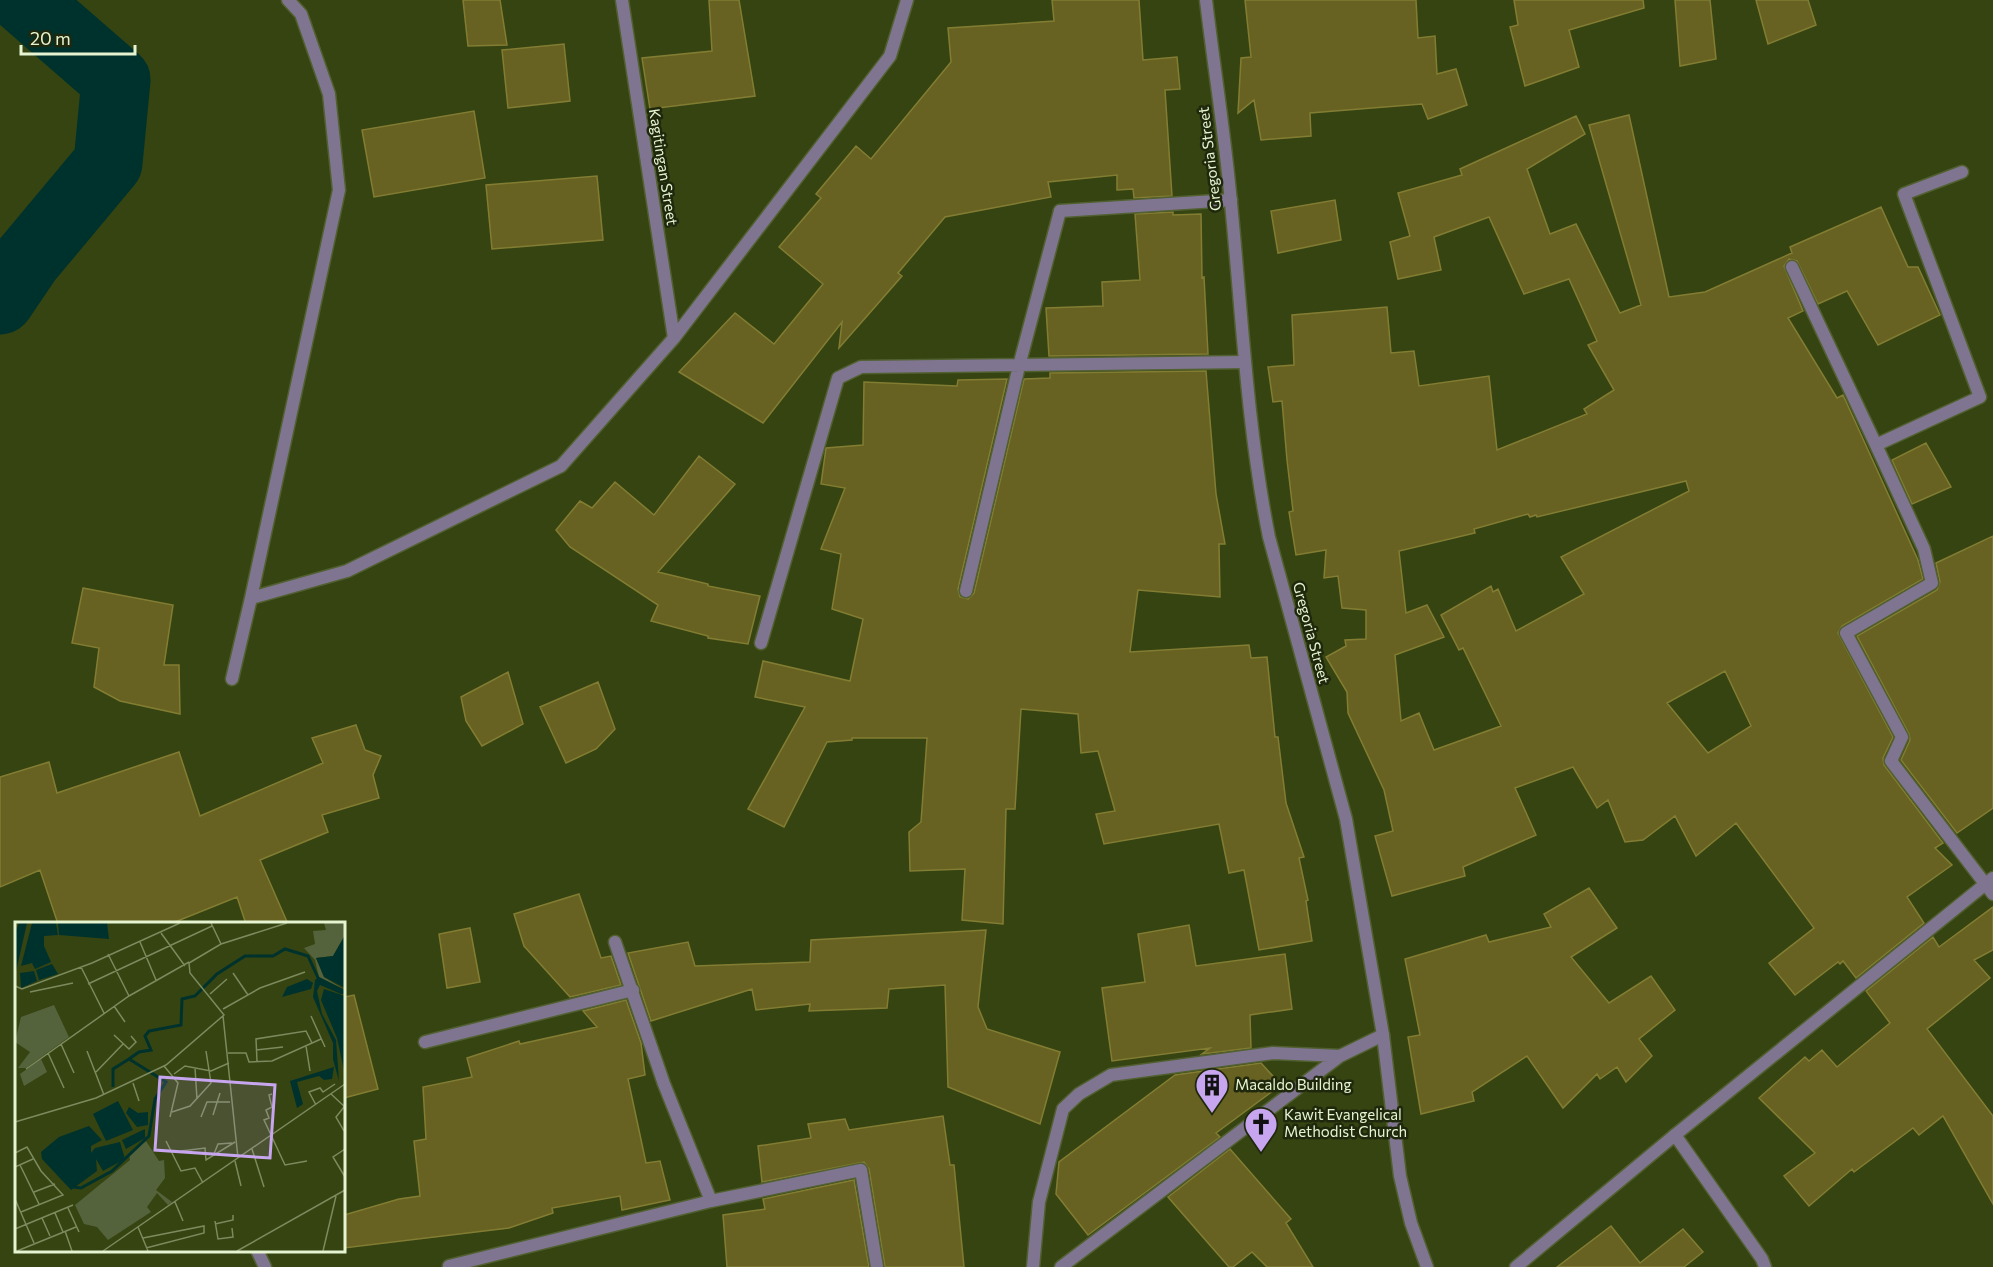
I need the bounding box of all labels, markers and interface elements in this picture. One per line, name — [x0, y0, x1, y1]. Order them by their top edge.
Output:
scale bar — [21, 18, 135, 56]
text: 20 m — [30, 27, 71, 49]
street label: Gregoria Street — [1194, 106, 1224, 212]
street label: Kagitingan Street — [646, 107, 682, 227]
street label: Gregoria Street — [1290, 580, 1334, 686]
inset map — [15, 922, 345, 1252]
building icon: Macaldo Building — [1194, 1067, 1230, 1114]
place label: Macaldo Building — [1235, 1075, 1352, 1093]
place label: Kawit Evangelical Methodist Church — [1284, 1105, 1407, 1140]
church icon: Kawit Evangelical Methodist Church — [1243, 1106, 1279, 1153]

